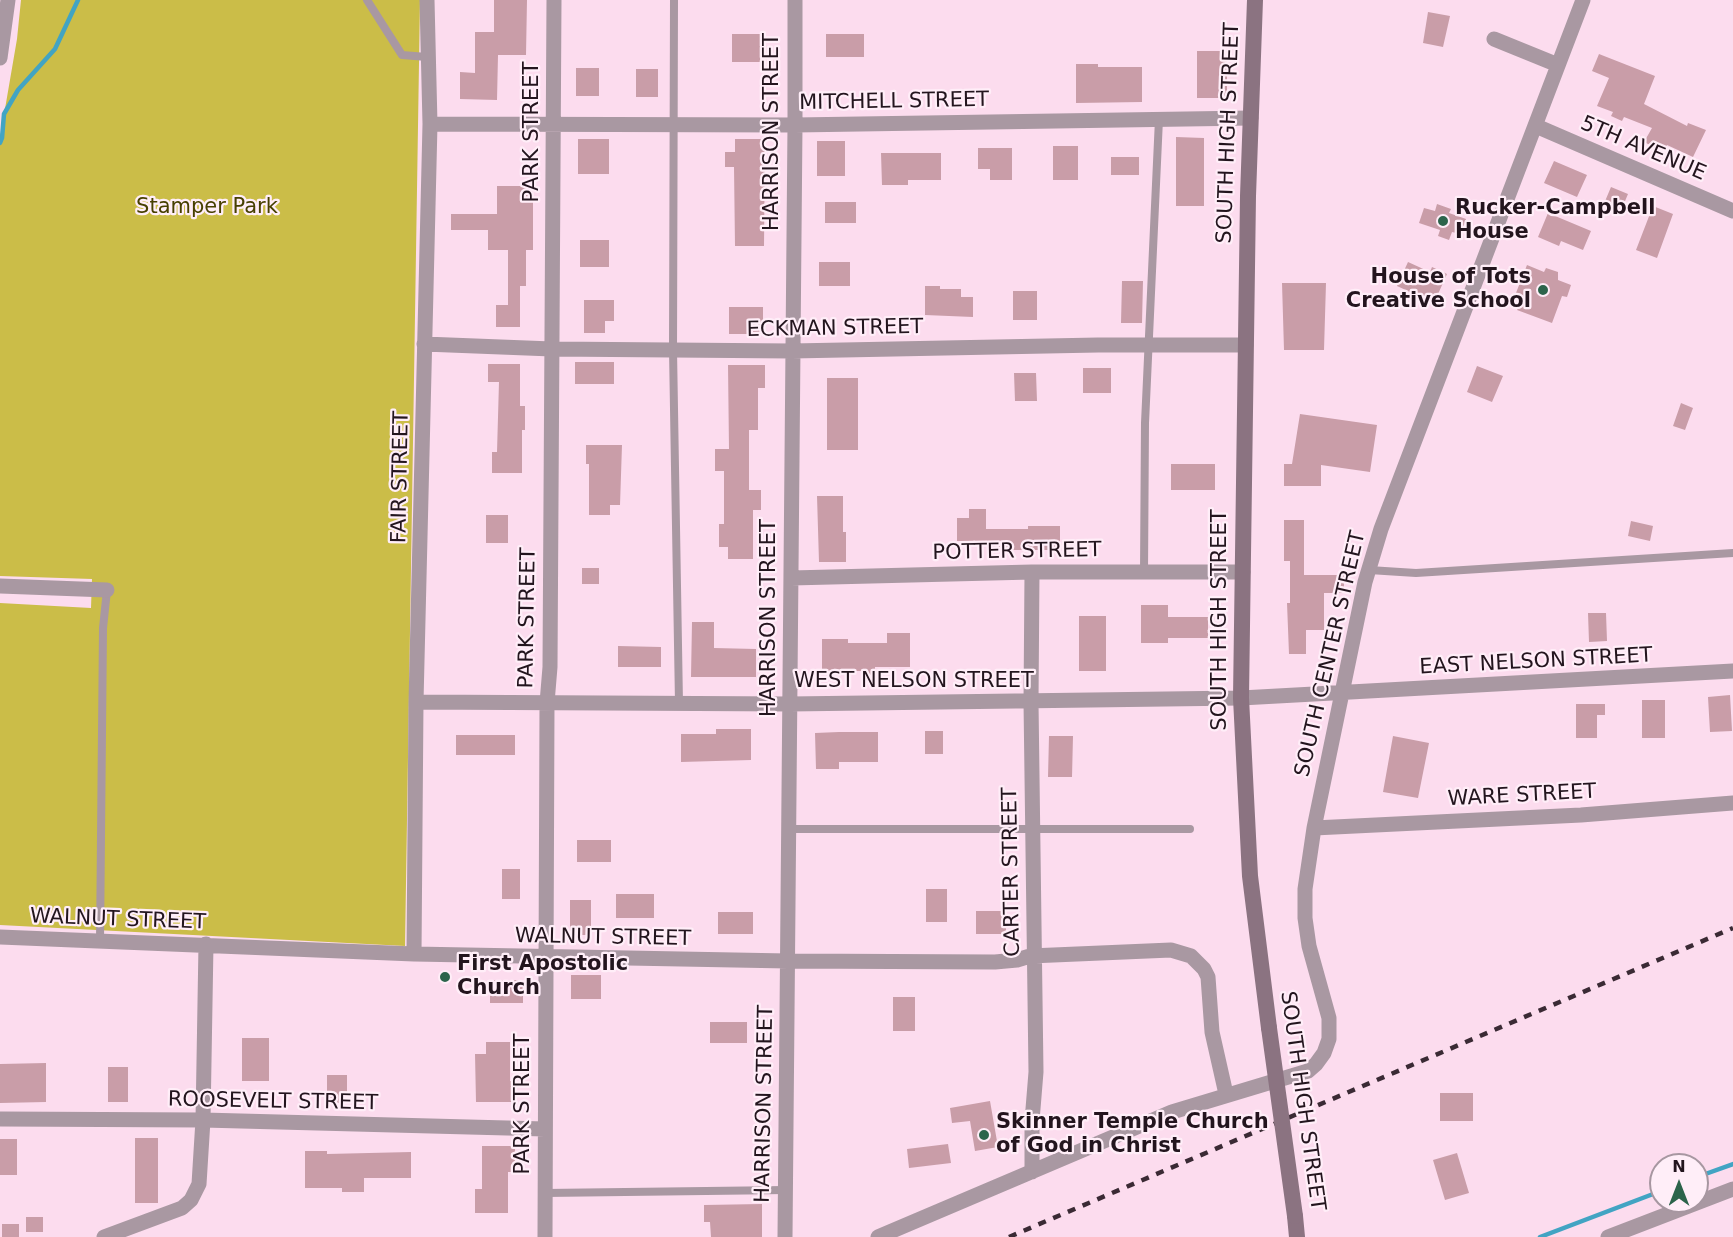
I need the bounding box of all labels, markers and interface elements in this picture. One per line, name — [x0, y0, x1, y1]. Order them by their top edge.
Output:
street label: SOUTH HIGH STREET — [1213, 22, 1245, 244]
street label: HARRISON STREET — [760, 33, 786, 231]
street label: PARK STREET — [520, 62, 546, 202]
street label: MITCHELL STREET — [799, 88, 989, 116]
street label: 5TH AVENUE — [1577, 111, 1709, 187]
park label: Stamper Park — [136, 195, 278, 221]
place label: Rucker-Campbell House — [1455, 196, 1655, 246]
marker: Rucker-Campbell House — [1436, 214, 1450, 228]
place label: House of Tots Creative School — [1346, 265, 1531, 315]
marker: House of Tots Creative School — [1536, 283, 1550, 297]
street label: ECKMAN STREET — [746, 315, 924, 343]
street label: FAIR STREET — [387, 411, 415, 543]
street label: SOUTH HIGH STREET — [1208, 509, 1234, 731]
street label: HARRISON STREET — [757, 519, 783, 717]
street label: SOUTH CENTER STREET — [1290, 529, 1372, 779]
street label: POTTER STREET — [932, 538, 1102, 566]
street label: PARK STREET — [514, 547, 542, 689]
street label: EAST NELSON STREET — [1419, 643, 1653, 681]
street label: WEST NELSON STREET — [794, 669, 1034, 695]
street label: WARE STREET — [1447, 780, 1597, 812]
street label: CARTER STREET — [998, 787, 1026, 957]
street label: WALNUT STREET — [29, 904, 207, 936]
street label: WALNUT STREET — [515, 924, 691, 952]
place label: First Apostolic Church — [457, 952, 628, 1002]
marker: First Apostolic Church — [438, 970, 452, 984]
street label: SOUTH HIGH STREET — [1274, 990, 1330, 1212]
street label: HARRISON STREET — [751, 1005, 779, 1203]
street label: PARK STREET — [511, 1034, 537, 1174]
street label: ROOSEVELT STREET — [168, 1088, 378, 1116]
place label: Skinner Temple Church of God in Christ — [996, 1110, 1269, 1160]
marker: Skinner Temple Church of God in Christ — [977, 1128, 991, 1142]
north arrow — [1649, 1153, 1709, 1213]
text: N — [1672, 1157, 1686, 1176]

